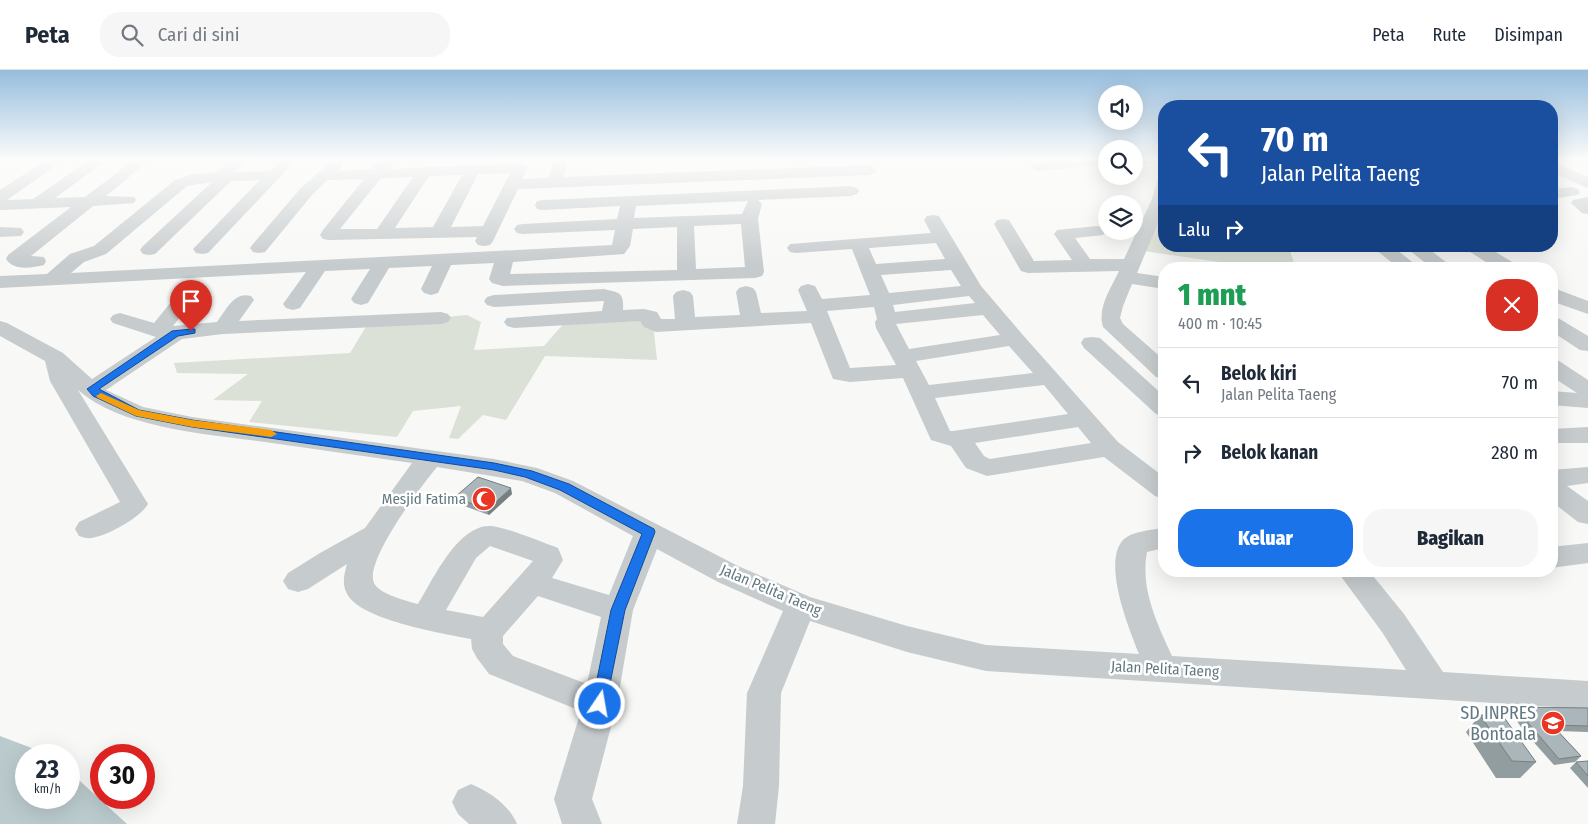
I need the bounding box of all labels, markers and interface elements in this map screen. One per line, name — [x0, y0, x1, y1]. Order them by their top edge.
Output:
search box — [100, 12, 450, 57]
text: Peta — [25, 21, 70, 49]
icon: search — [118, 21, 146, 49]
text: Cari di sini — [158, 23, 239, 46]
text: Peta — [1372, 24, 1404, 46]
text: Rute — [1432, 24, 1466, 46]
text: Disimpan — [1494, 24, 1563, 46]
map controls — [1098, 85, 1143, 240]
button: sound — [1098, 85, 1143, 130]
text: 70 m — [1261, 118, 1329, 160]
icon: left — [1178, 120, 1243, 185]
button: search — [1098, 140, 1143, 185]
text: Jalan Pelita Taeng — [1261, 160, 1420, 187]
button: layers — [1098, 195, 1143, 240]
icon: right — [1220, 215, 1248, 243]
text: Lalu — [1178, 218, 1210, 241]
text: 1 mnt — [1178, 277, 1246, 313]
button: close — [1486, 279, 1538, 331]
pin — [170, 280, 212, 331]
icon: arrive — [177, 287, 205, 315]
text: 400 m · 10:45 — [1178, 314, 1262, 333]
text: Belok kiri — [1221, 362, 1297, 385]
icon: left — [1178, 369, 1206, 397]
text: 70 m — [1502, 371, 1538, 394]
text: Jalan Pelita Taeng — [1221, 385, 1336, 404]
icon: right — [1178, 439, 1206, 467]
text: Belok kanan — [1221, 441, 1318, 464]
text: 280 m — [1491, 441, 1538, 464]
mosque icon: Mesjid Fatima — [471, 486, 497, 512]
place label: Mesjid Fatima — [382, 490, 466, 508]
button: Keluar — [1178, 509, 1353, 567]
button: Bagikan — [1363, 509, 1538, 567]
street label: Jalan Pelita Taeng — [718, 561, 824, 619]
street label: Jalan Pelita Taeng — [1111, 657, 1219, 681]
position arrow — [573, 677, 625, 729]
place label: SD INPRES Bontoala — [1460, 702, 1536, 745]
school or university icon: SD INPRES Bontoala — [1540, 710, 1566, 736]
speed limit sign: 30 — [90, 744, 155, 809]
text: 23 — [36, 755, 59, 785]
text: km/h — [34, 782, 61, 796]

